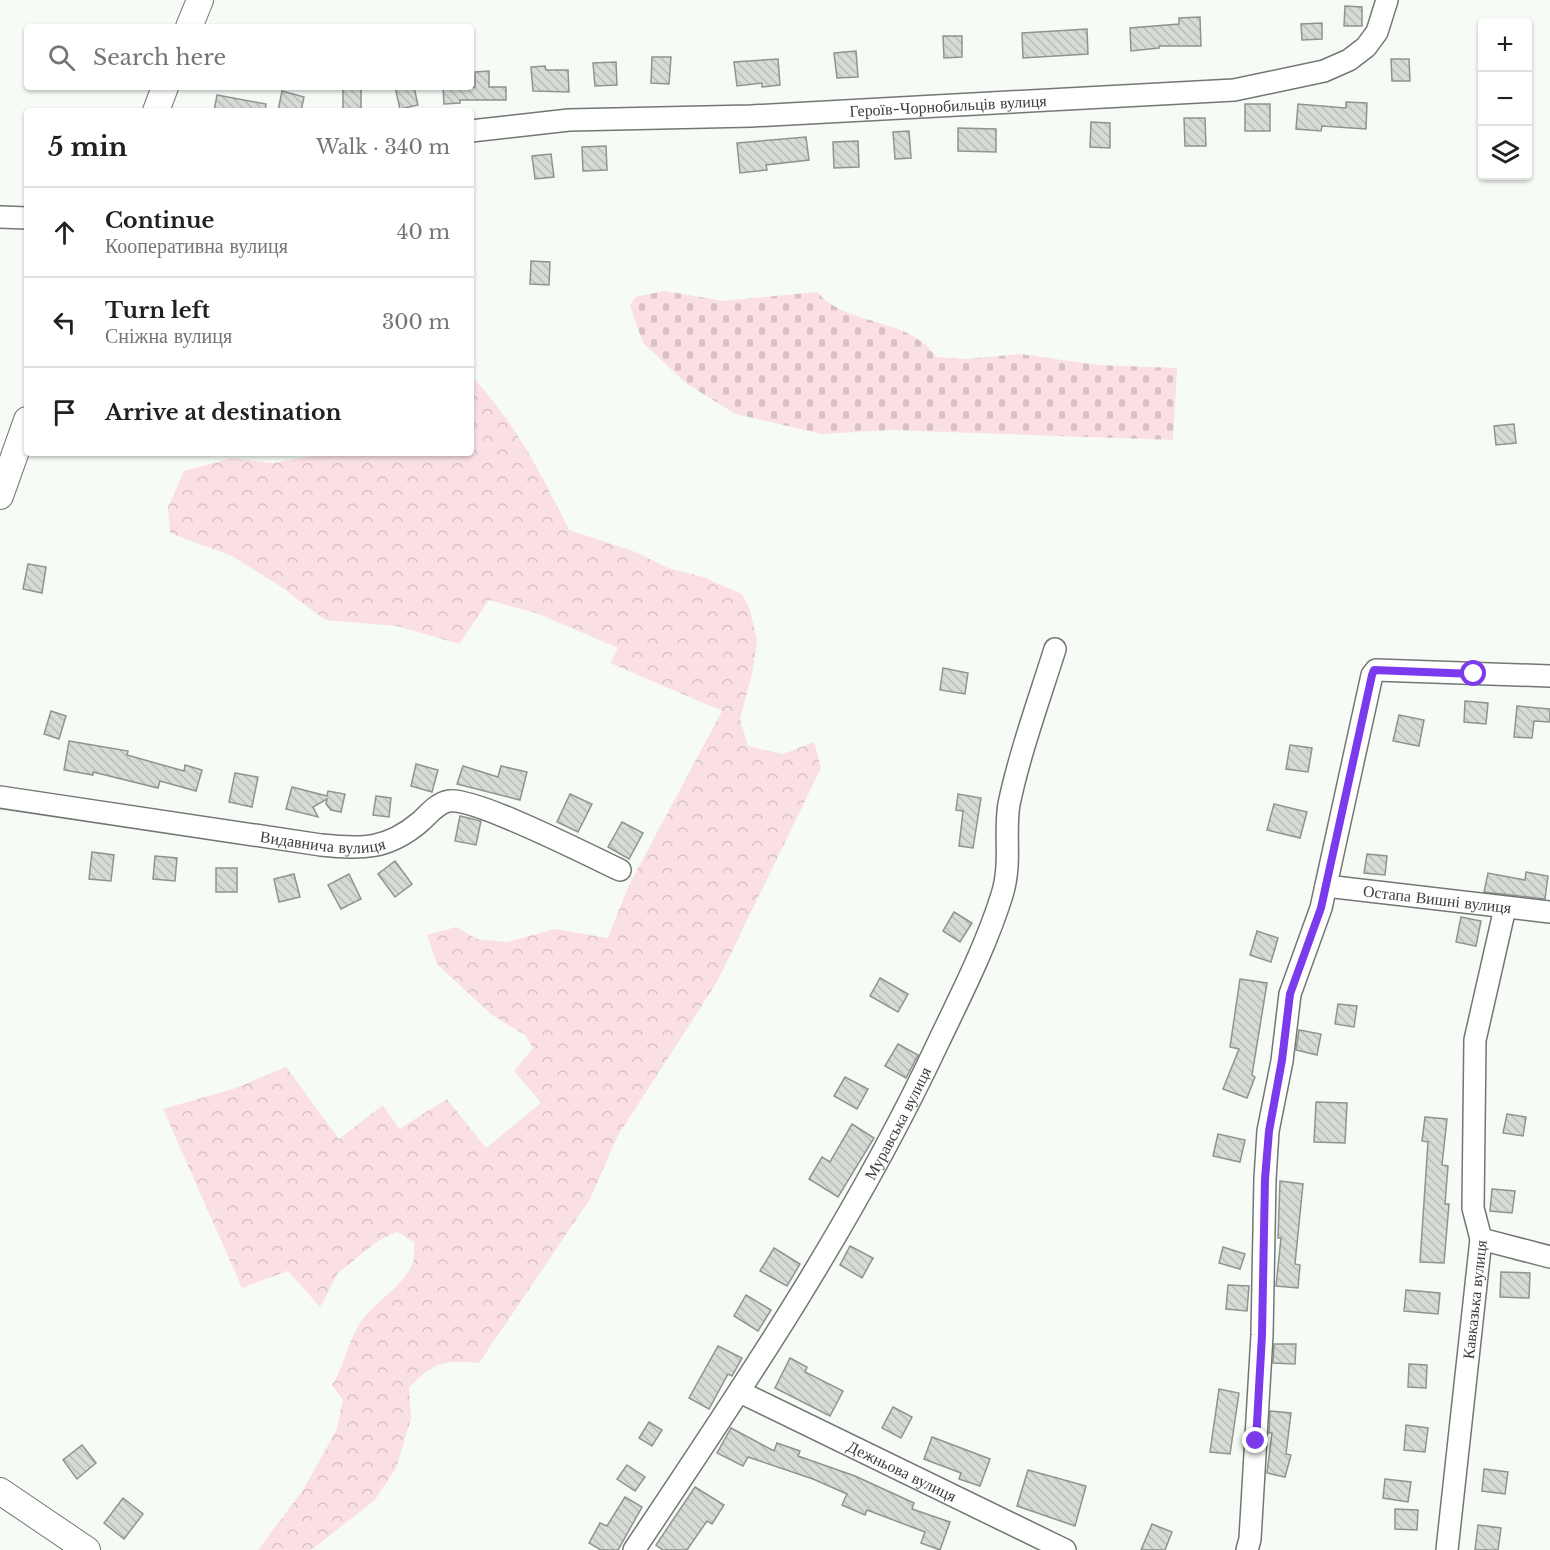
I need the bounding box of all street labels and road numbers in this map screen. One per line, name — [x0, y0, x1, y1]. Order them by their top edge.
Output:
street label: Героїв-Чорнобильців вулиця — [849, 90, 1048, 121]
street label: Видавнича вулиця — [259, 826, 388, 857]
street label: Остапа Вишні вулиця — [1362, 880, 1513, 918]
street label: Муравська вулиця — [860, 1063, 935, 1183]
street label: Кавказька вулиця — [1458, 1238, 1491, 1360]
street label: Дежньова вулиця — [844, 1436, 960, 1506]

